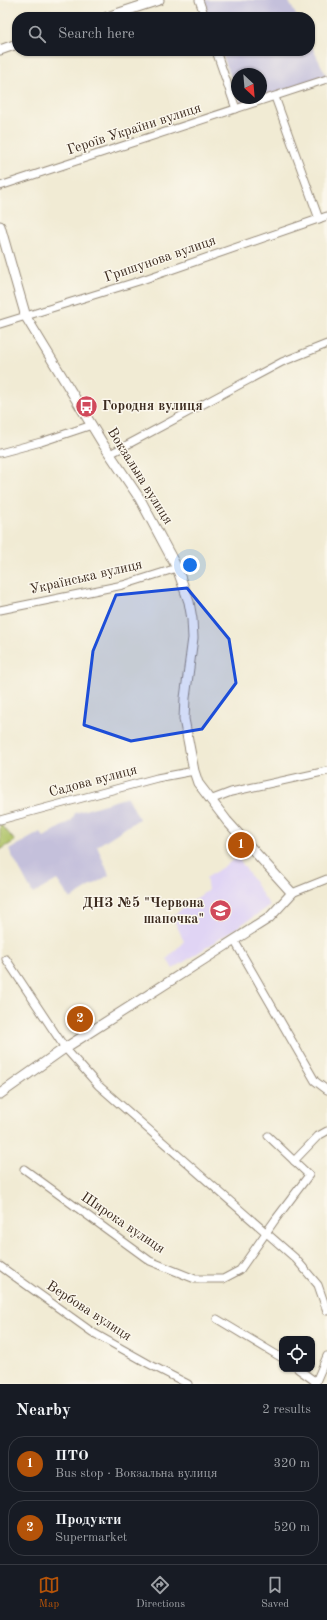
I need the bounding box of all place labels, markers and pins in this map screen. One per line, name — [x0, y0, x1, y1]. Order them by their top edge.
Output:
bus stop icon: Городня вулиця — [73, 393, 99, 419]
place label: Городня вулиця — [102, 399, 203, 413]
pin: 1 — [228, 830, 254, 860]
place label: ДНЗ №5 "Червона шапочка" — [82, 896, 204, 926]
school or university icon: ДНЗ №5 "Червона шапочка" — [207, 898, 233, 924]
pin: 2 — [67, 1004, 93, 1034]

